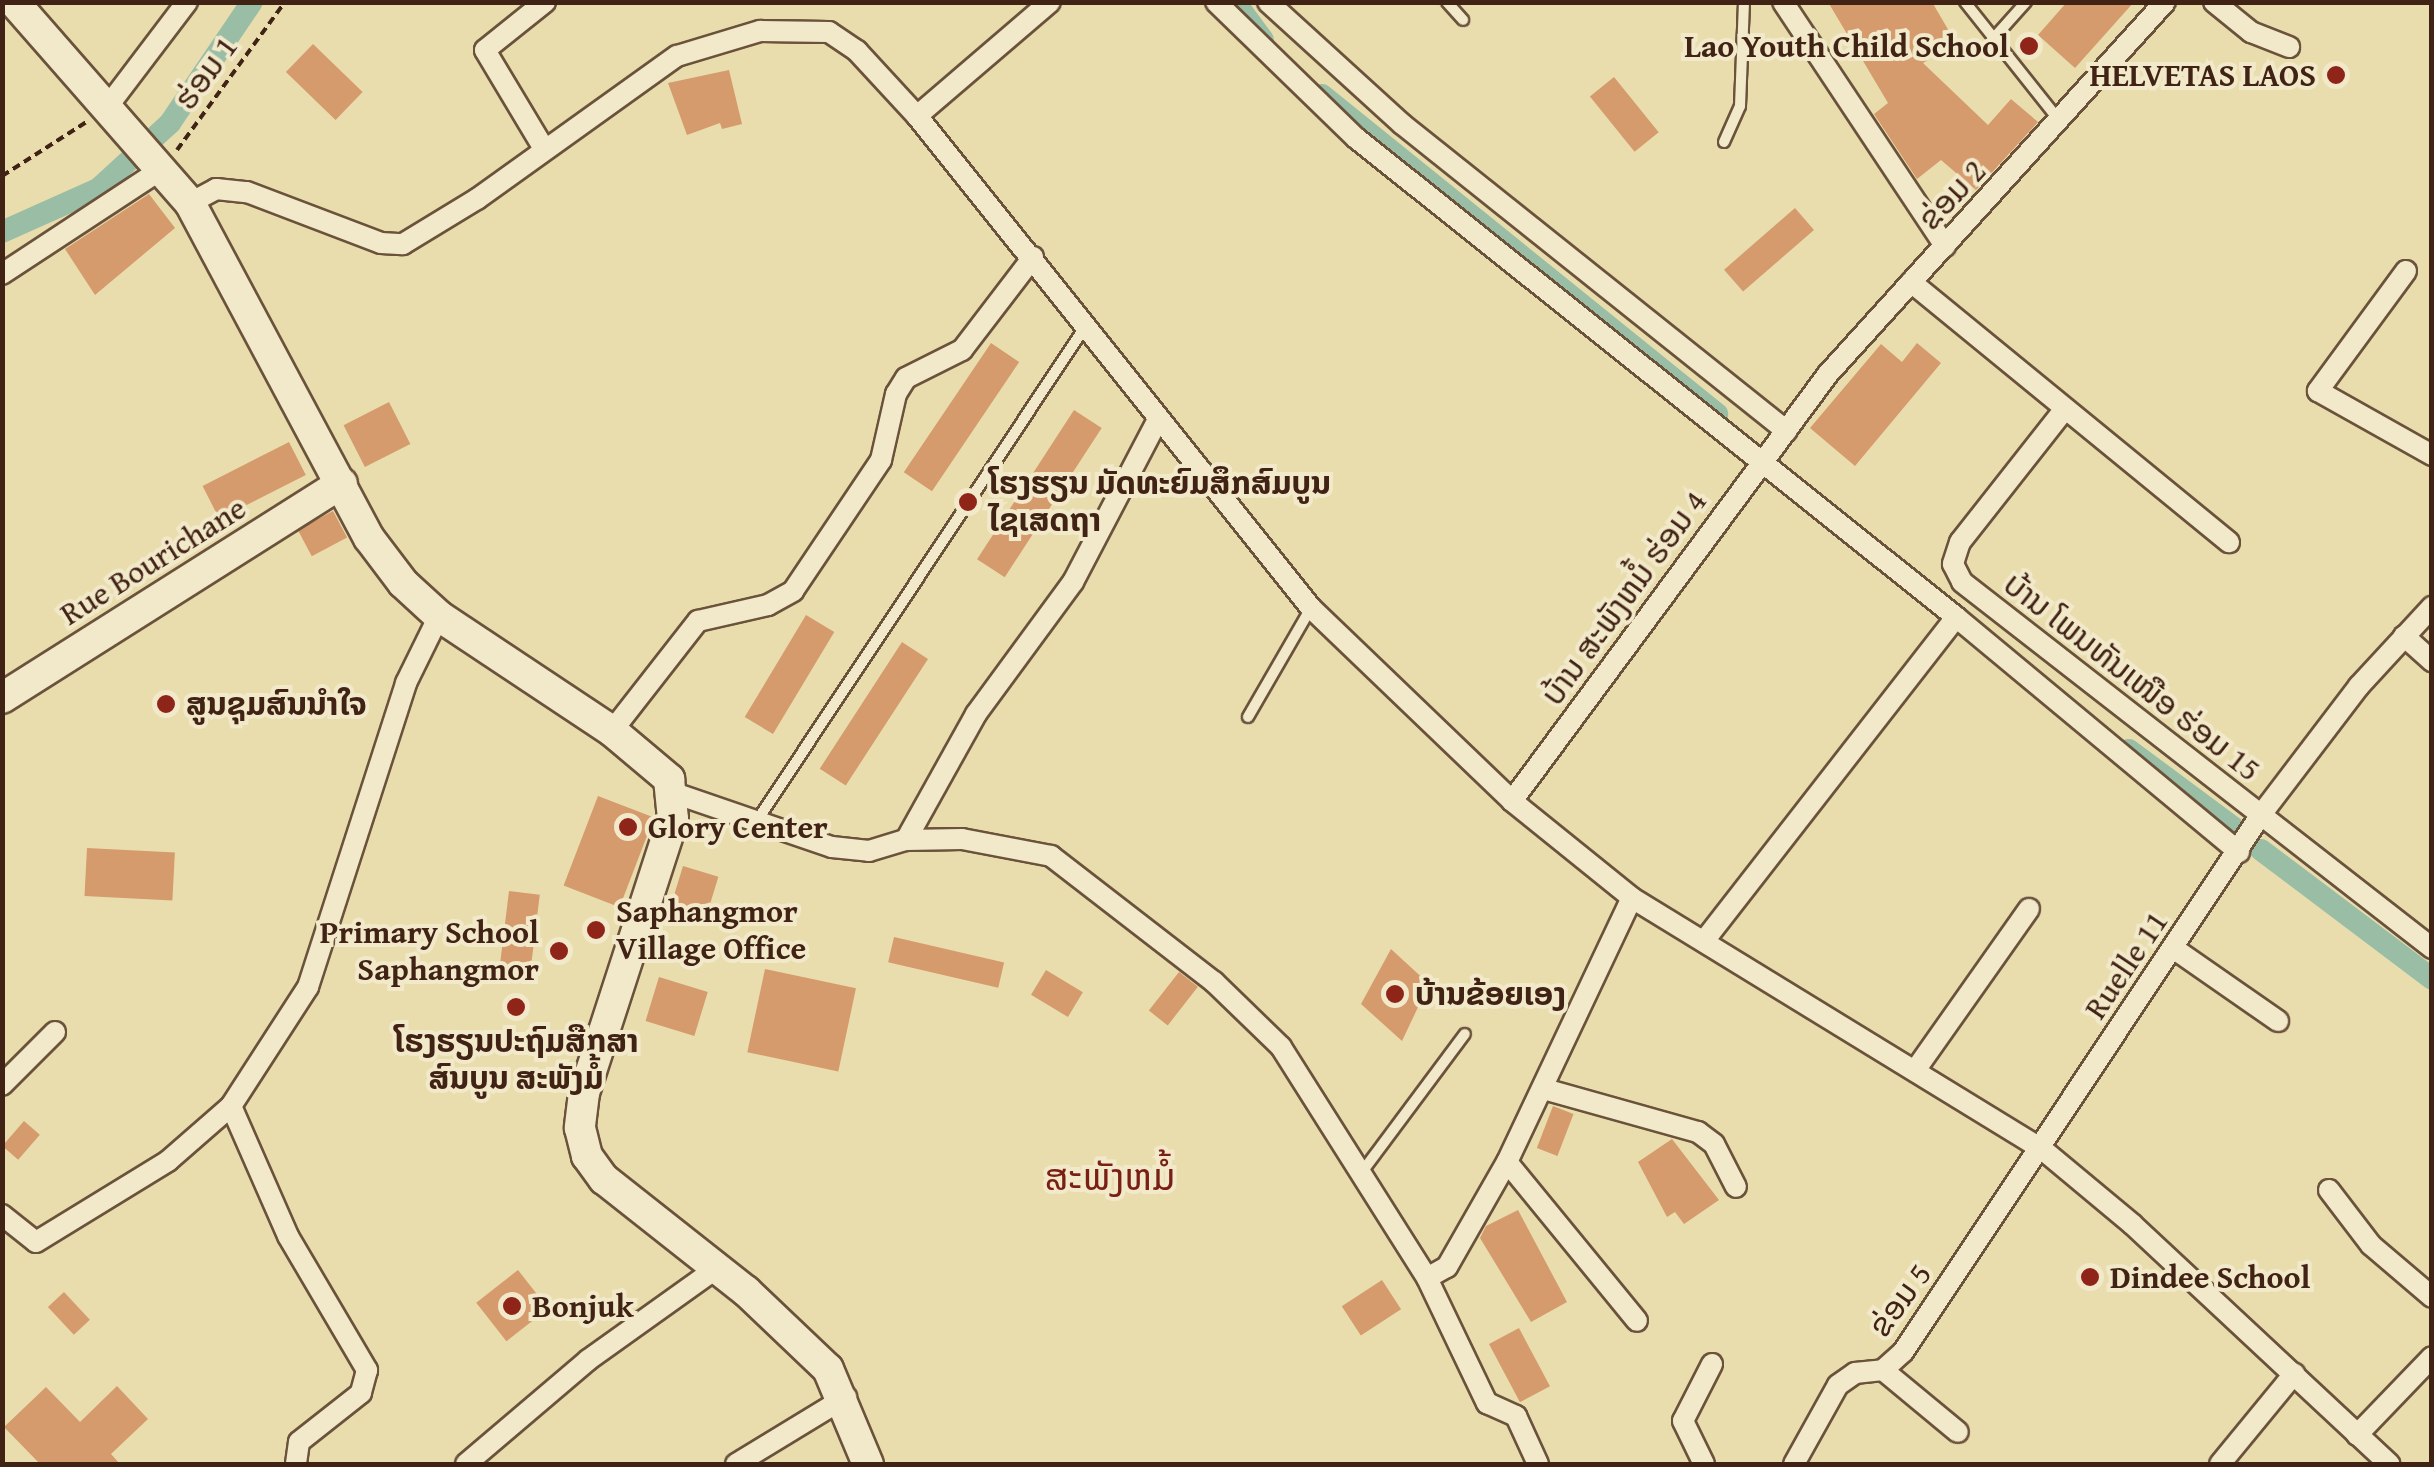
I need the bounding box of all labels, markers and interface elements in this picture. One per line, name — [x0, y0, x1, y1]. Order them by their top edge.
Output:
place label: Lao Youth Child School — [1684, 27, 2009, 65]
street label: ຮ່ອມ 1 — [166, 29, 246, 117]
marker: Lao Youth Child School — [2018, 35, 2040, 57]
place label: HELVETAS LAOS — [2090, 56, 2316, 94]
marker: HELVETAS LAOS — [2325, 64, 2347, 86]
street label: ຂ່ອມ 2 — [1910, 152, 1994, 238]
place label: ໂຮງຮຽນ ມັດທະຍົມສຶກສົມບູນ ໄຊເສດຖາ — [988, 465, 1331, 540]
street label: ບ້ານ ສະພັງຫມໍ້ ຮ່ອມ 4 — [1533, 483, 1715, 713]
street label: Rue Bourichane — [53, 489, 253, 633]
marker: ໂຮງຮຽນ ມັດທະຍົມສຶກສົມບູນ ໄຊເສດຖາ — [957, 491, 979, 513]
street label: ບ້ານ ໂພນທັນເໜືອ ຮ່ອມ 15 — [1996, 565, 2268, 789]
place label: ສູນຊຸມສົນນຳໃຈ — [186, 685, 367, 723]
marker: ສູນຊຸມສົນນຳໃຈ — [155, 693, 177, 715]
place label: Glory Center — [648, 808, 828, 846]
marker: Glory Center — [617, 816, 639, 838]
place label: Saphangmor Village Office — [616, 893, 806, 968]
street label: Ruelle 11 — [2076, 904, 2176, 1026]
place label: Primary School Saphangmor — [320, 914, 539, 989]
marker: Saphangmor Village Office — [585, 919, 607, 941]
marker: Primary School Saphangmor — [548, 940, 570, 962]
place label: ບ້ານຂ້ອຍເອງ — [1415, 975, 1566, 1013]
marker: ບ້ານຂ້ອຍເອງ — [1384, 983, 1406, 1005]
marker: ໂຮງຮຽນປະຖົມສືກສາ ສົນບູນ ສະພັງມໍ້ — [505, 996, 527, 1018]
place label: ໂຮງຮຽນປະຖົມສືກສາ ສົນບູນ ສະພັງມໍ້ — [393, 1023, 639, 1098]
district label: ສະພັງຫມໍ້ — [1044, 1154, 1176, 1200]
street label: ຂ່ອມ 5 — [1860, 1256, 1940, 1344]
place label: Dindee School — [2110, 1258, 2310, 1296]
marker: Dindee School — [2079, 1266, 2101, 1288]
place label: Bonjuk — [532, 1287, 634, 1325]
marker: Bonjuk — [501, 1295, 523, 1317]

